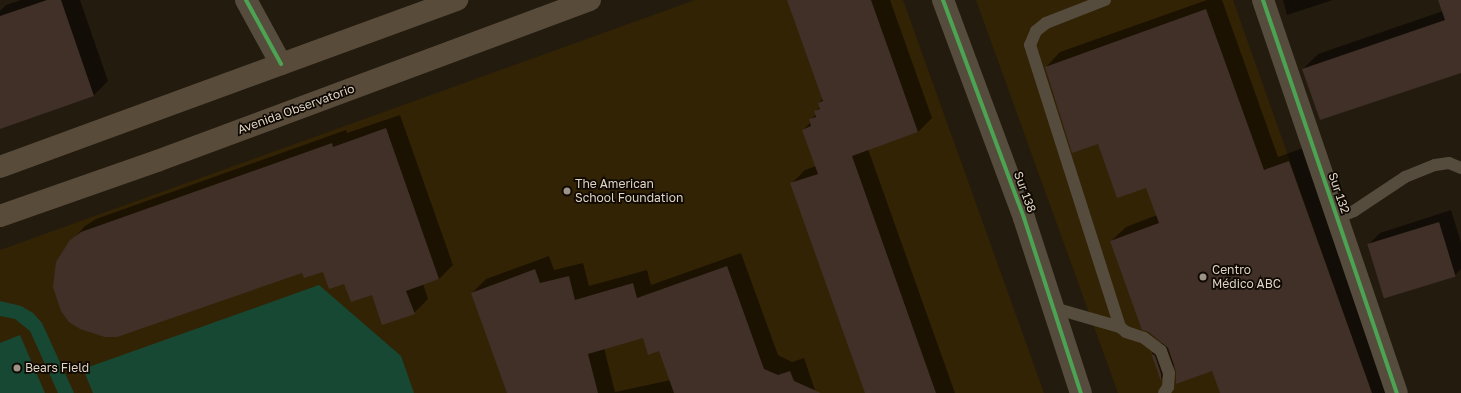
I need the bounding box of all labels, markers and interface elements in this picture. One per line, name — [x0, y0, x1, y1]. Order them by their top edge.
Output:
street label: Avenida Observatorio — [236, 81, 356, 137]
street label: Sur 138 — [1011, 169, 1039, 215]
street label: Sur 132 — [1325, 171, 1353, 215]
place label: The American School Foundation — [575, 177, 683, 205]
marker: The American School Foundation — [562, 186, 572, 196]
place label: Centro Médico ABC — [1212, 263, 1281, 291]
marker: Centro Médico ABC — [1197, 271, 1209, 283]
place label: Bears Field — [25, 361, 89, 375]
marker: Bears Field — [12, 363, 22, 373]

